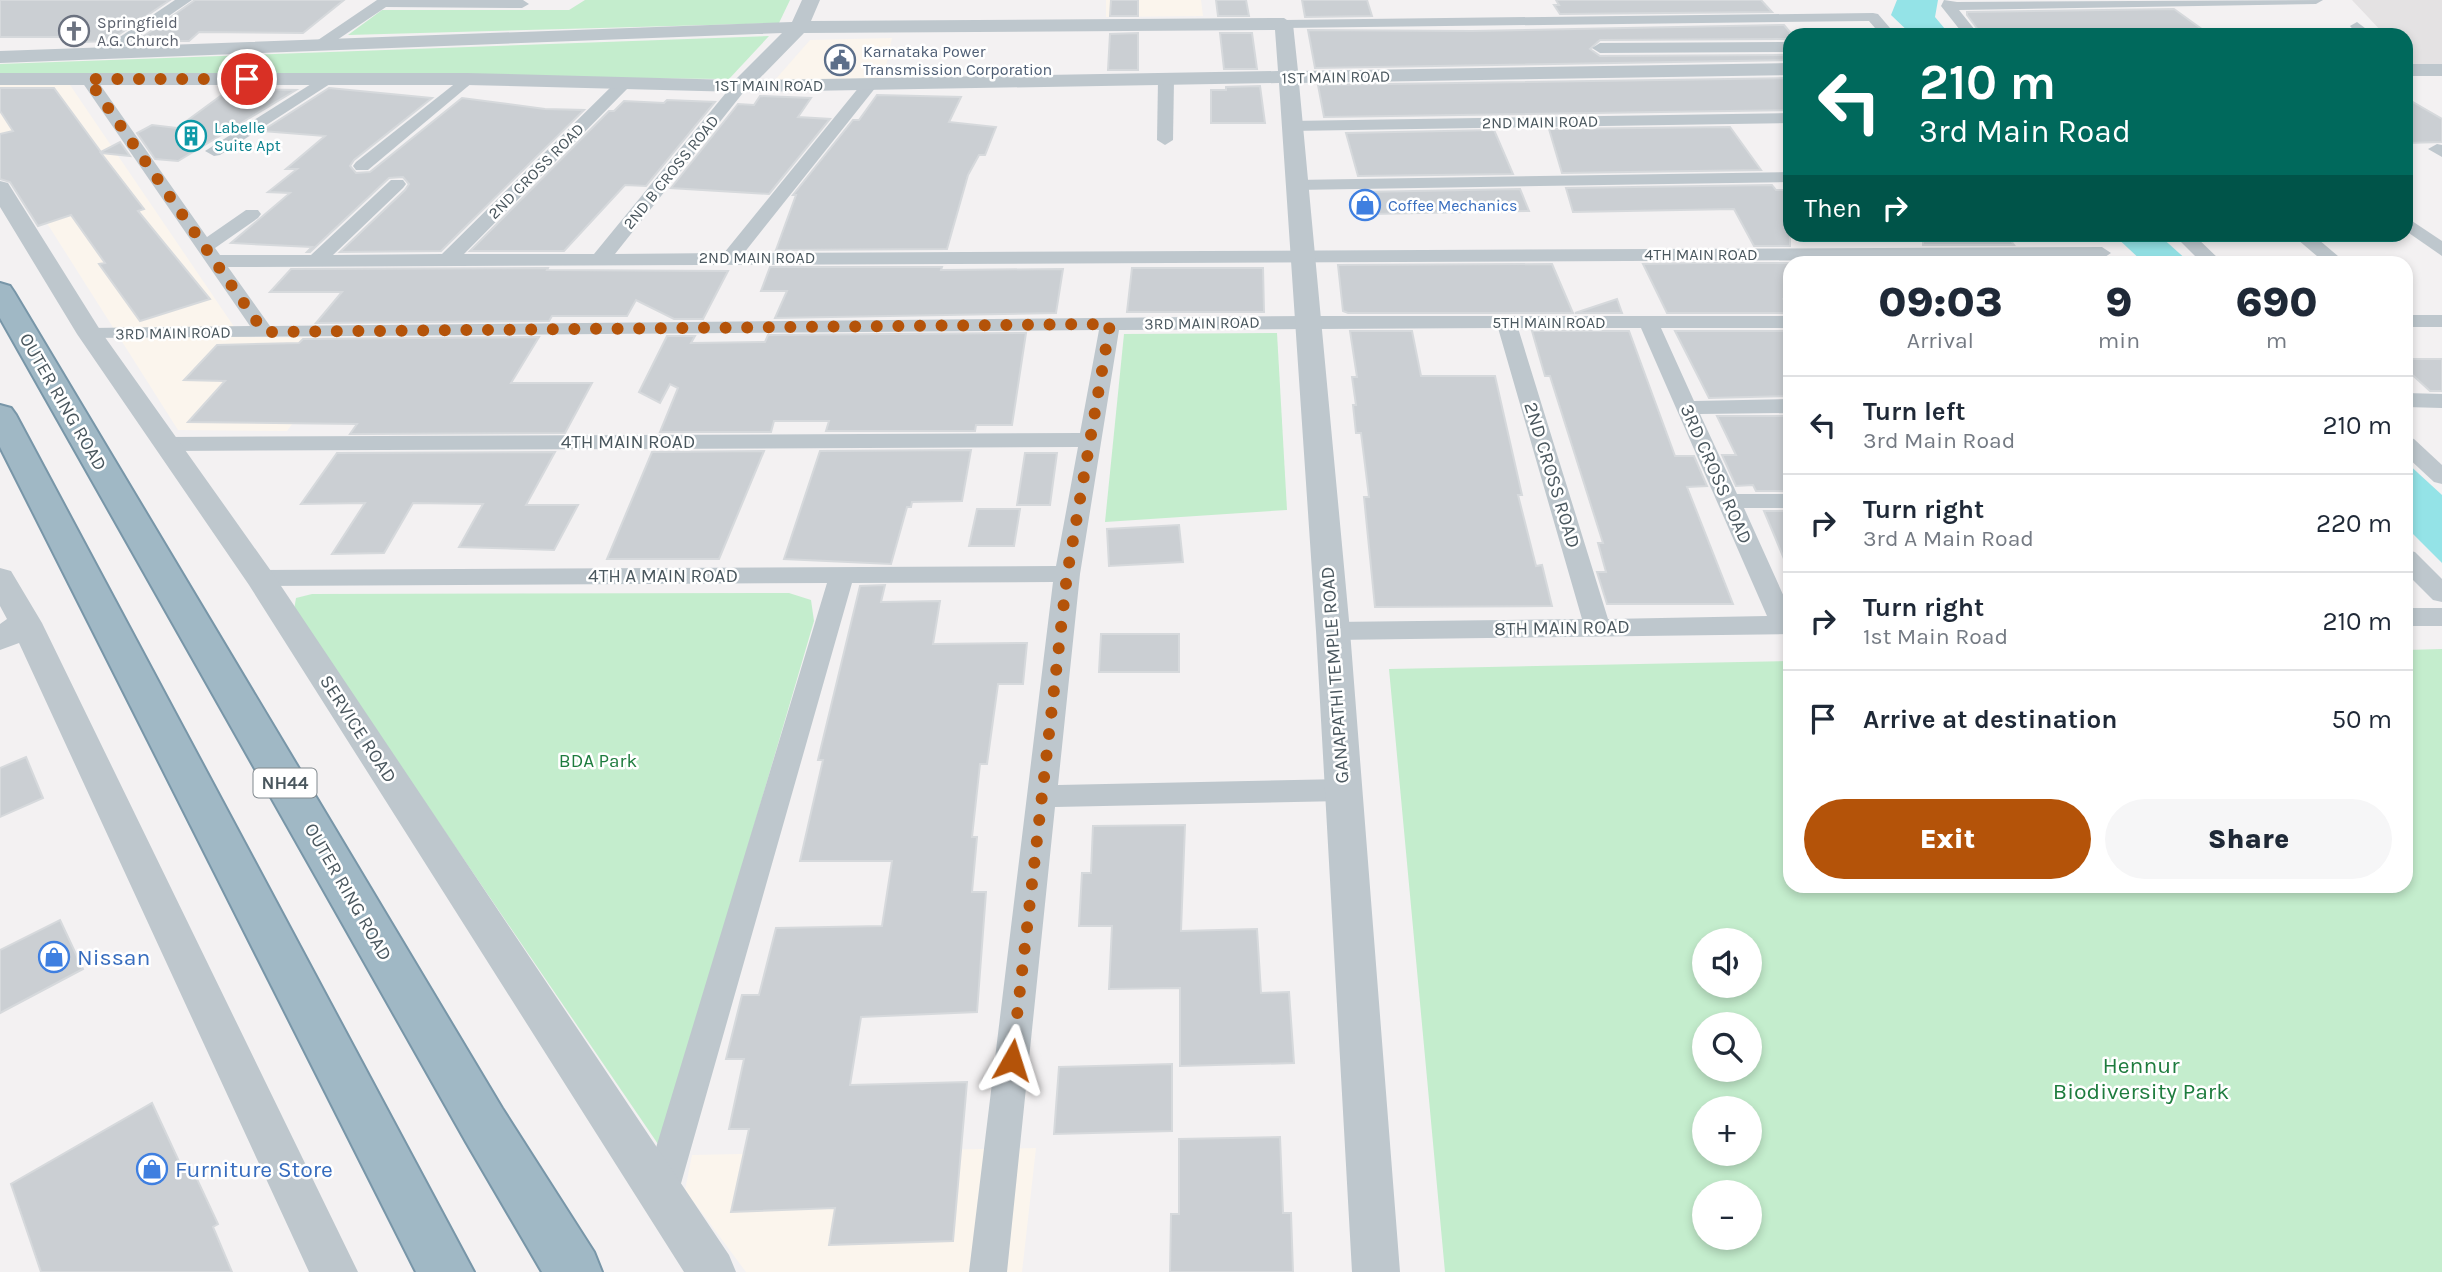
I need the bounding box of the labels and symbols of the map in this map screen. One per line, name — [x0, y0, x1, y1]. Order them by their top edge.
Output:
place label: Springfield A.G. Church — [97, 13, 179, 50]
church icon: Springfield A.G. Church — [57, 14, 91, 48]
place label: Karnataka Power Transmission Corporation — [863, 42, 1052, 79]
public building icon: Karnataka Power Transmission Corporation — [823, 43, 857, 77]
pin — [217, 49, 277, 109]
street label: 1ST MAIN ROAD — [1282, 67, 1390, 87]
street label: 1ST MAIN ROAD — [715, 76, 823, 95]
street label: 2ND B CROSS ROAD — [619, 111, 723, 233]
street label: 2ND MAIN ROAD — [1482, 111, 1598, 133]
place label: Labelle Suite Apt — [214, 118, 281, 155]
building icon: Labelle Suite Apt — [174, 119, 208, 153]
street label: 2ND CROSS ROAD — [484, 119, 588, 223]
shop icon: Coffee Mechanics — [1348, 188, 1382, 222]
place label: Coffee Mechanics — [1388, 196, 1517, 215]
street label: 4TH MAIN ROAD — [1644, 245, 1758, 264]
street label: 2ND MAIN ROAD — [699, 248, 815, 267]
street label: 3RD MAIN ROAD — [1144, 312, 1260, 334]
street label: 5TH MAIN ROAD — [1492, 313, 1606, 332]
street label: 3RD MAIN ROAD — [115, 322, 231, 344]
street label: OUTER RING ROAD — [15, 329, 111, 475]
street label: 2ND CROSS ROAD — [1519, 399, 1585, 551]
street label: 3RD CROSS ROAD — [1675, 401, 1757, 547]
street label: 4TH MAIN ROAD — [561, 431, 695, 453]
street label: 4TH A MAIN ROAD — [588, 565, 738, 587]
street label: GANAPATHI TEMPLE ROAD — [1316, 566, 1354, 784]
street label: 8TH MAIN ROAD — [1494, 616, 1630, 640]
street label: SERVICE ROAD — [315, 671, 401, 787]
park label: BDA Park — [559, 750, 637, 772]
road number: NH44 — [254, 768, 316, 798]
street label: OUTER RING ROAD — [300, 819, 396, 965]
shop icon: Nissan — [37, 940, 71, 974]
place label: Nissan — [77, 944, 150, 971]
position arrow — [975, 1023, 1049, 1097]
park label: Hennur Biodiversity Park — [2053, 1052, 2229, 1105]
shop icon: Furniture Store — [135, 1152, 169, 1186]
place label: Furniture Store — [175, 1156, 333, 1183]

